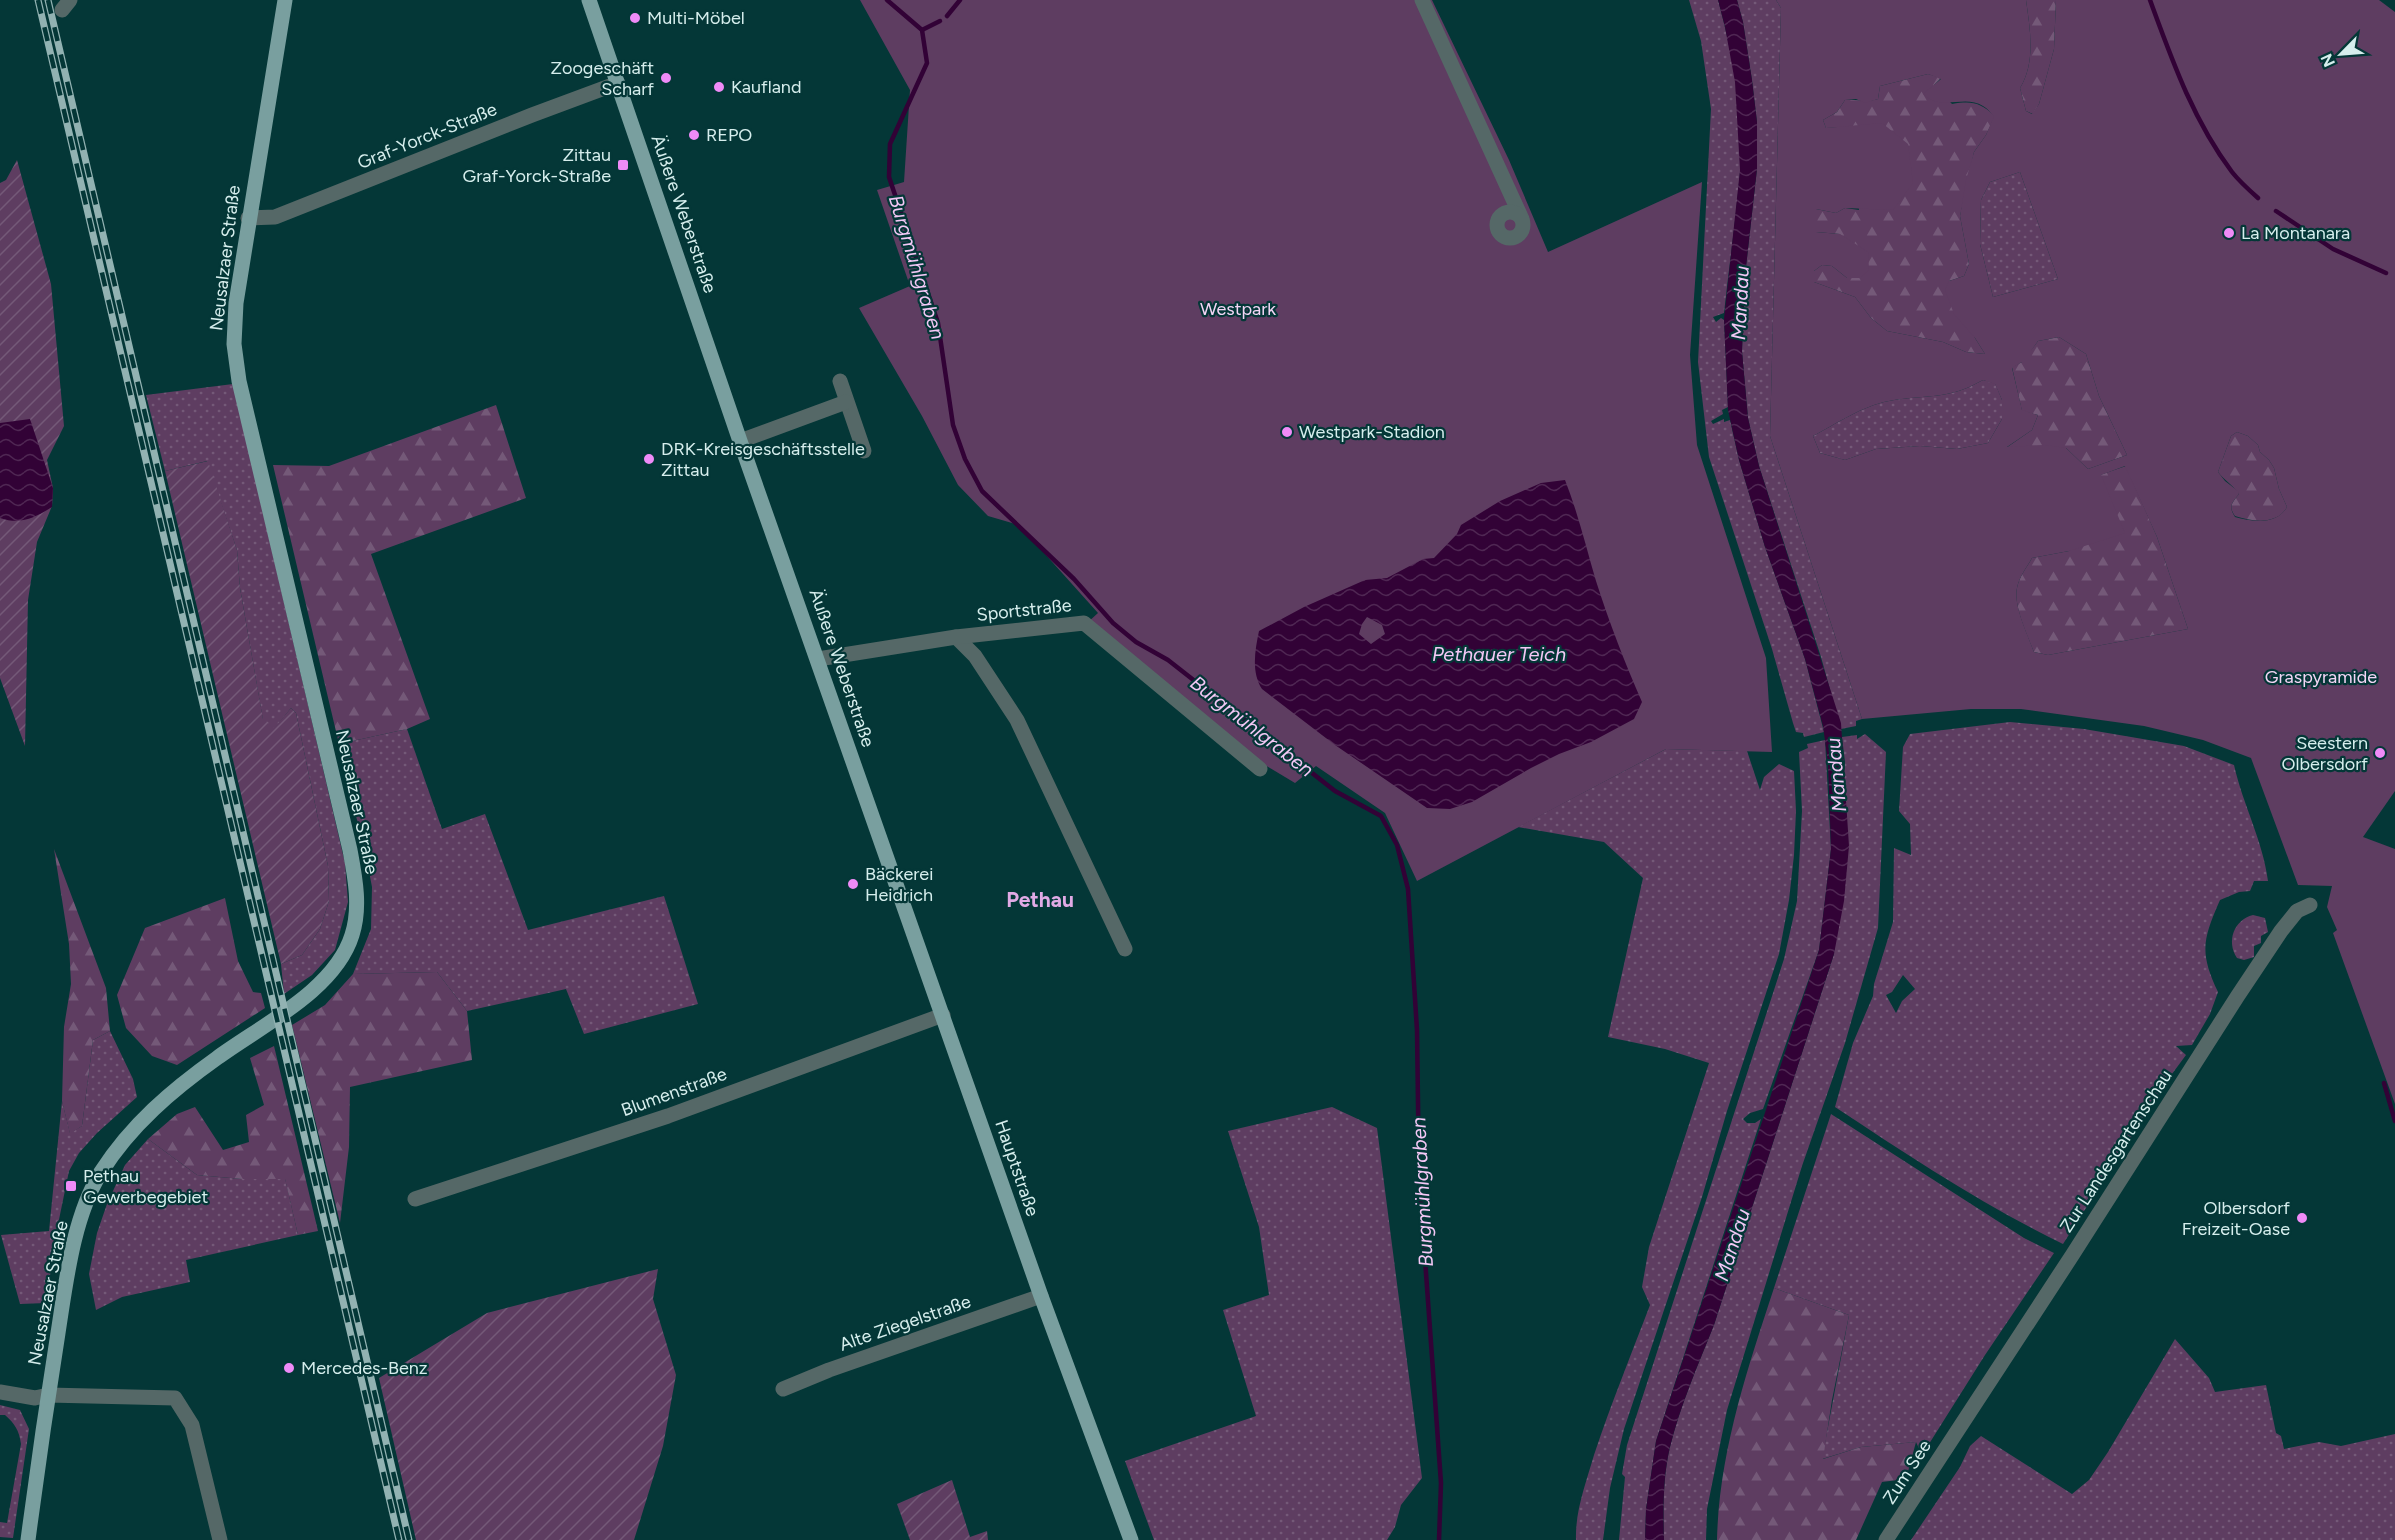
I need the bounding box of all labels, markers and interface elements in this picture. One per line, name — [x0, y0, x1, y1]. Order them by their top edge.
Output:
place label: Multi-Möbel — [647, 7, 745, 29]
marker: Multi-Möbel — [628, 11, 642, 25]
north arrow — [2311, 24, 2371, 84]
text: N — [2317, 51, 2339, 70]
place label: Zoogeschäft Scharf — [550, 57, 654, 100]
marker: Zoogeschäft Scharf — [659, 71, 673, 85]
place label: Kaufland — [731, 76, 801, 98]
marker: Kaufland — [712, 80, 726, 94]
street label: Graf-Yorck-Straße — [354, 98, 500, 174]
place label: REPO — [706, 124, 752, 146]
marker: REPO — [687, 128, 701, 142]
street label: Äußere Weberstraße — [647, 132, 721, 296]
place label: Zittau Graf-Yorck-Straße — [463, 144, 611, 187]
marker: Zittau Graf-Yorck-Straße — [616, 158, 630, 172]
street label: Neusalzaer Straße — [205, 184, 245, 332]
water label: Burgmühlgraben — [884, 192, 950, 342]
place label: La Montanara — [2241, 222, 2350, 244]
marker: La Montanara — [2222, 226, 2236, 240]
water label: Mandau — [1726, 265, 1754, 341]
park label: Westpark — [1200, 298, 1276, 320]
place label: Westpark-Stadion — [1299, 421, 1445, 443]
marker: Westpark-Stadion — [1280, 425, 1294, 439]
place label: DRK-Kreisgeschäftsstelle Zittau — [661, 438, 865, 481]
marker: DRK-Kreisgeschäftsstelle Zittau — [642, 452, 656, 466]
street label: Äußere Weberstraße — [805, 586, 879, 750]
street label: Sportstraße — [975, 594, 1073, 626]
water label: Pethauer Teich — [1432, 642, 1566, 666]
park label: Graspyramide — [2265, 666, 2377, 688]
water label: Burgmühlgraben — [1186, 670, 1318, 782]
street label: Neusalzaer Straße — [331, 728, 383, 876]
place label: Seestern Olbersdorf — [2282, 732, 2368, 775]
water label: Mandau — [1821, 737, 1851, 813]
marker: Seestern Olbersdorf — [2373, 746, 2387, 760]
place label: Bäckerei Heidrich — [865, 863, 933, 906]
marker: Bäckerei Heidrich — [846, 877, 860, 891]
district label: Pethau — [1006, 887, 1074, 912]
street label: Blumenstraße — [618, 1063, 730, 1121]
street label: Zur Landesgartenschau — [2055, 1066, 2177, 1236]
street label: Hauptstraße — [990, 1117, 1044, 1219]
water label: Burgmühlgraben — [1406, 1117, 1438, 1267]
place label: Pethau Gewerbegebiet — [83, 1165, 208, 1208]
marker: Pethau Gewerbegebiet — [64, 1179, 78, 1193]
place label: Olbersdorf Freizeit-Oase — [2182, 1197, 2290, 1240]
water label: Mandau — [1709, 1206, 1755, 1284]
marker: Olbersdorf Freizeit-Oase — [2295, 1211, 2309, 1225]
street label: Neusalzaer Straße — [23, 1219, 73, 1367]
street label: Alte Ziegelstraße — [836, 1290, 974, 1356]
place label: Mercedes-Benz — [301, 1357, 428, 1379]
marker: Mercedes-Benz — [282, 1361, 296, 1375]
street label: Zum See — [1878, 1436, 1936, 1508]

